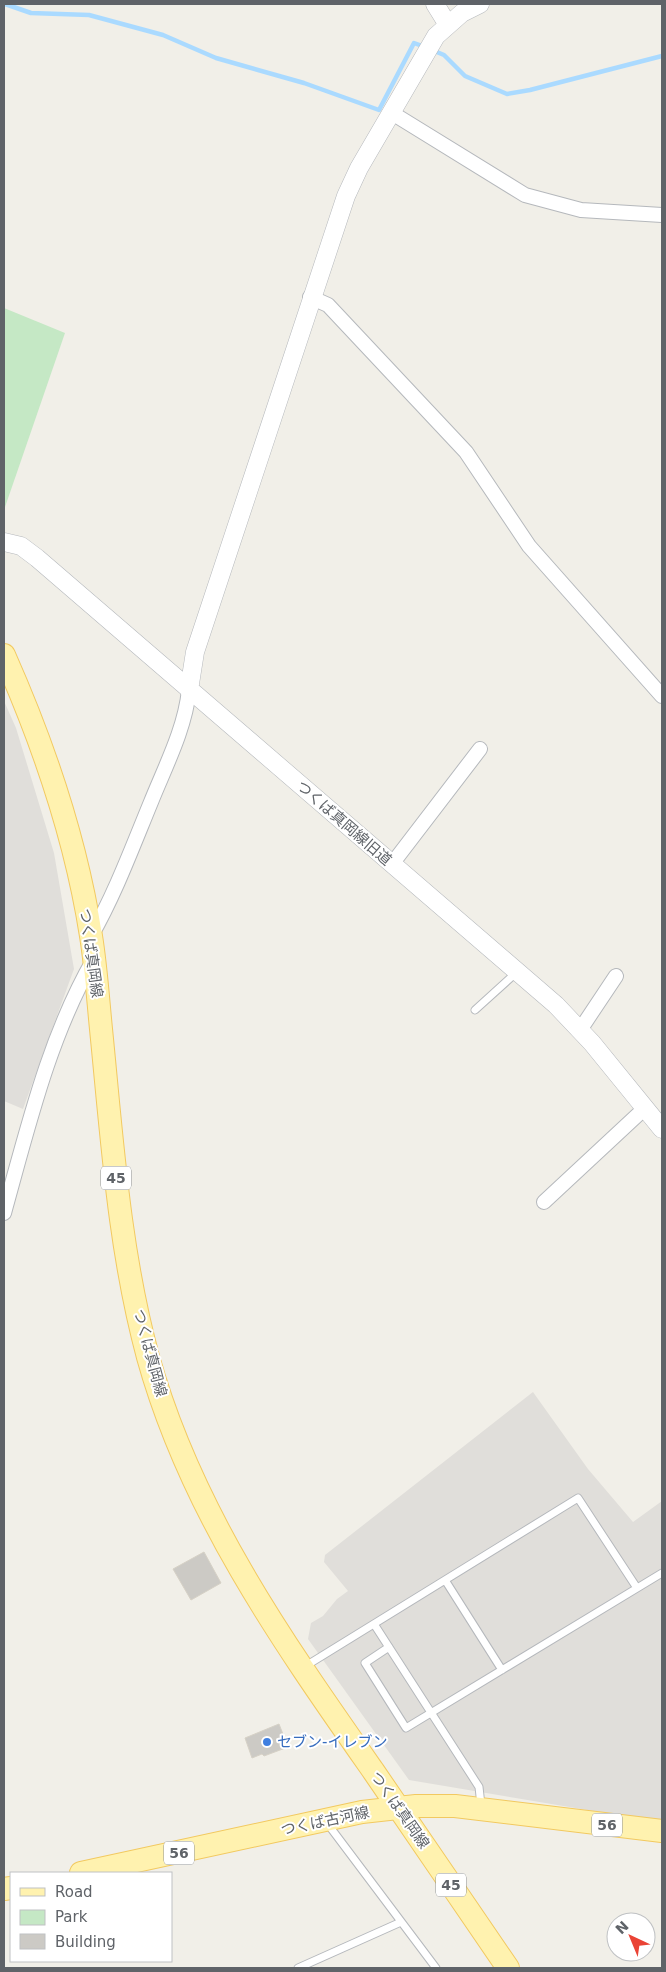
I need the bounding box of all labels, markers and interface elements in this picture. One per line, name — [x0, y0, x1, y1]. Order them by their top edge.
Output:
street label: つくば真岡線旧道 — [293, 777, 395, 869]
street label: つくば真岡線 — [76, 907, 106, 999]
road number: 45 — [101, 1166, 131, 1190]
street label: つくば真岡線 — [130, 1307, 170, 1399]
place label: セブン-イレブン — [277, 1733, 387, 1751]
marker: セブン-イレブン — [261, 1736, 273, 1748]
street label: つくば真岡線 — [367, 1768, 433, 1852]
street label: つくば古河線 — [279, 1803, 371, 1839]
road number: 56 — [592, 1814, 622, 1836]
road number: 56 — [164, 1842, 194, 1865]
legend — [10, 1872, 172, 1962]
road number: 45 — [436, 1874, 466, 1896]
text: Road — [55, 1883, 93, 1901]
text: Park — [55, 1908, 88, 1926]
north arrow — [606, 1912, 656, 1962]
text: N — [612, 1918, 632, 1937]
text: Building — [55, 1933, 116, 1951]

